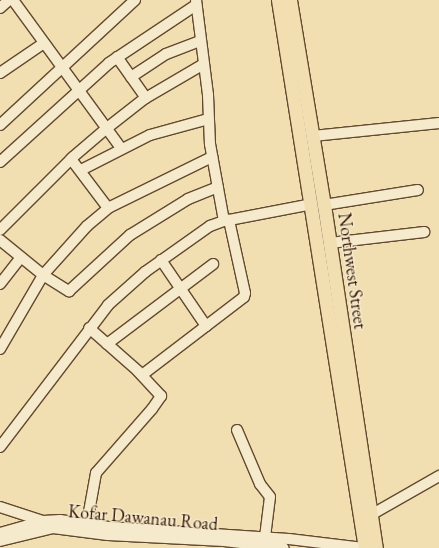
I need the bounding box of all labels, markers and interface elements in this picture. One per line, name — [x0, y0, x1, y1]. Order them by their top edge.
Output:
street label: Northwest Street — [333, 211, 371, 331]
street label: Kofar Dawanau Road — [67, 501, 219, 535]

